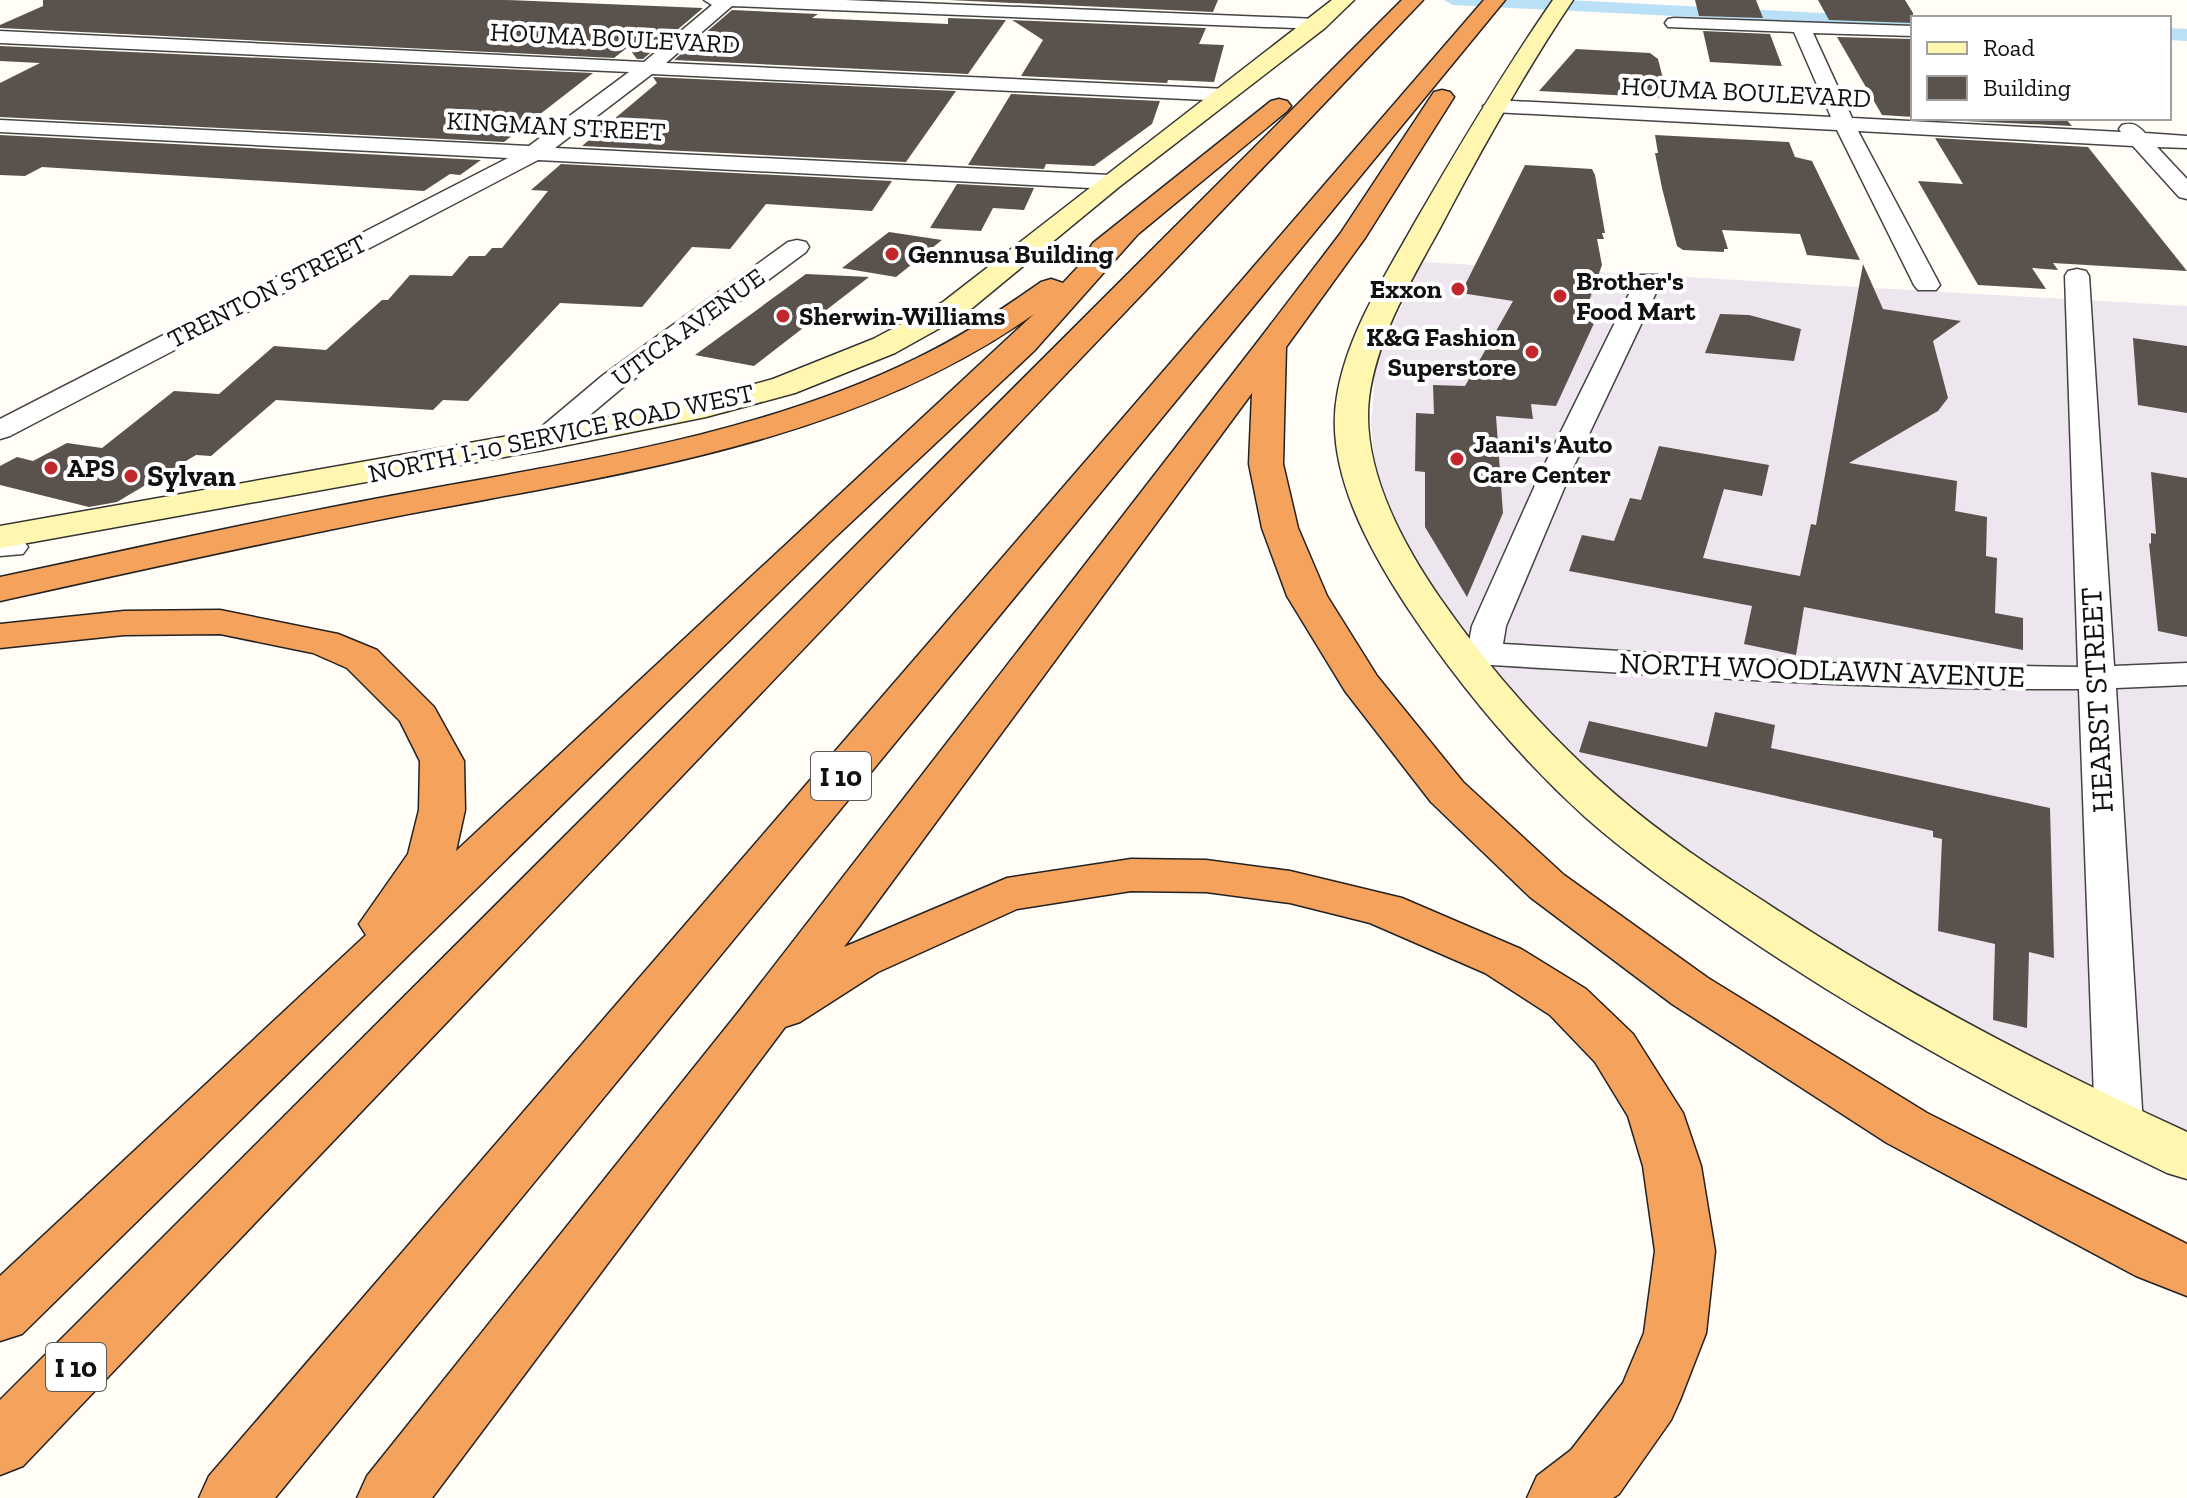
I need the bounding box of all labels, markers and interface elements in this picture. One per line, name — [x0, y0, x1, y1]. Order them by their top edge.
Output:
street label: HOUMA BOULEVARD — [489, 15, 741, 61]
legend — [1911, 16, 2171, 120]
text: Road — [1983, 33, 2035, 62]
street label: HOUMA BOULEVARD — [1620, 69, 1872, 115]
text: Building — [1983, 73, 2071, 102]
street label: KINGMAN STREET — [446, 104, 666, 148]
street label: TRENTON STREET — [162, 227, 372, 355]
place label: Gennusa Building — [908, 238, 1114, 270]
marker: Gennusa Building — [883, 245, 901, 263]
street label: UTICA AVENUE — [605, 261, 771, 393]
place label: Brother's Food Mart — [1576, 265, 1696, 327]
place label: Exxon — [1370, 273, 1443, 305]
marker: Exxon — [1449, 280, 1467, 298]
marker: Brother's Food Mart — [1551, 287, 1569, 305]
place label: Sherwin-Williams — [799, 300, 1006, 332]
marker: Sherwin-Williams — [774, 307, 792, 325]
place label: K&G Fashion Superstore — [1366, 321, 1517, 383]
marker: K&G Fashion Superstore — [1523, 343, 1541, 361]
street label: NORTH I-10 SERVICE ROAD WEST — [365, 376, 757, 490]
place label: Jaani's Auto Care Center — [1473, 428, 1613, 490]
marker: Jaani's Auto Care Center — [1448, 450, 1466, 468]
place label: APS — [67, 452, 115, 484]
place label: Sylvan — [147, 458, 236, 494]
marker: APS — [42, 459, 60, 477]
marker: Sylvan — [122, 467, 140, 485]
street label: HEARST STREET — [2073, 586, 2121, 814]
street label: NORTH WOODLAWN AVENUE — [1618, 645, 2026, 695]
road number: I 10 — [811, 752, 871, 800]
road number: I 10 — [46, 1343, 106, 1391]

